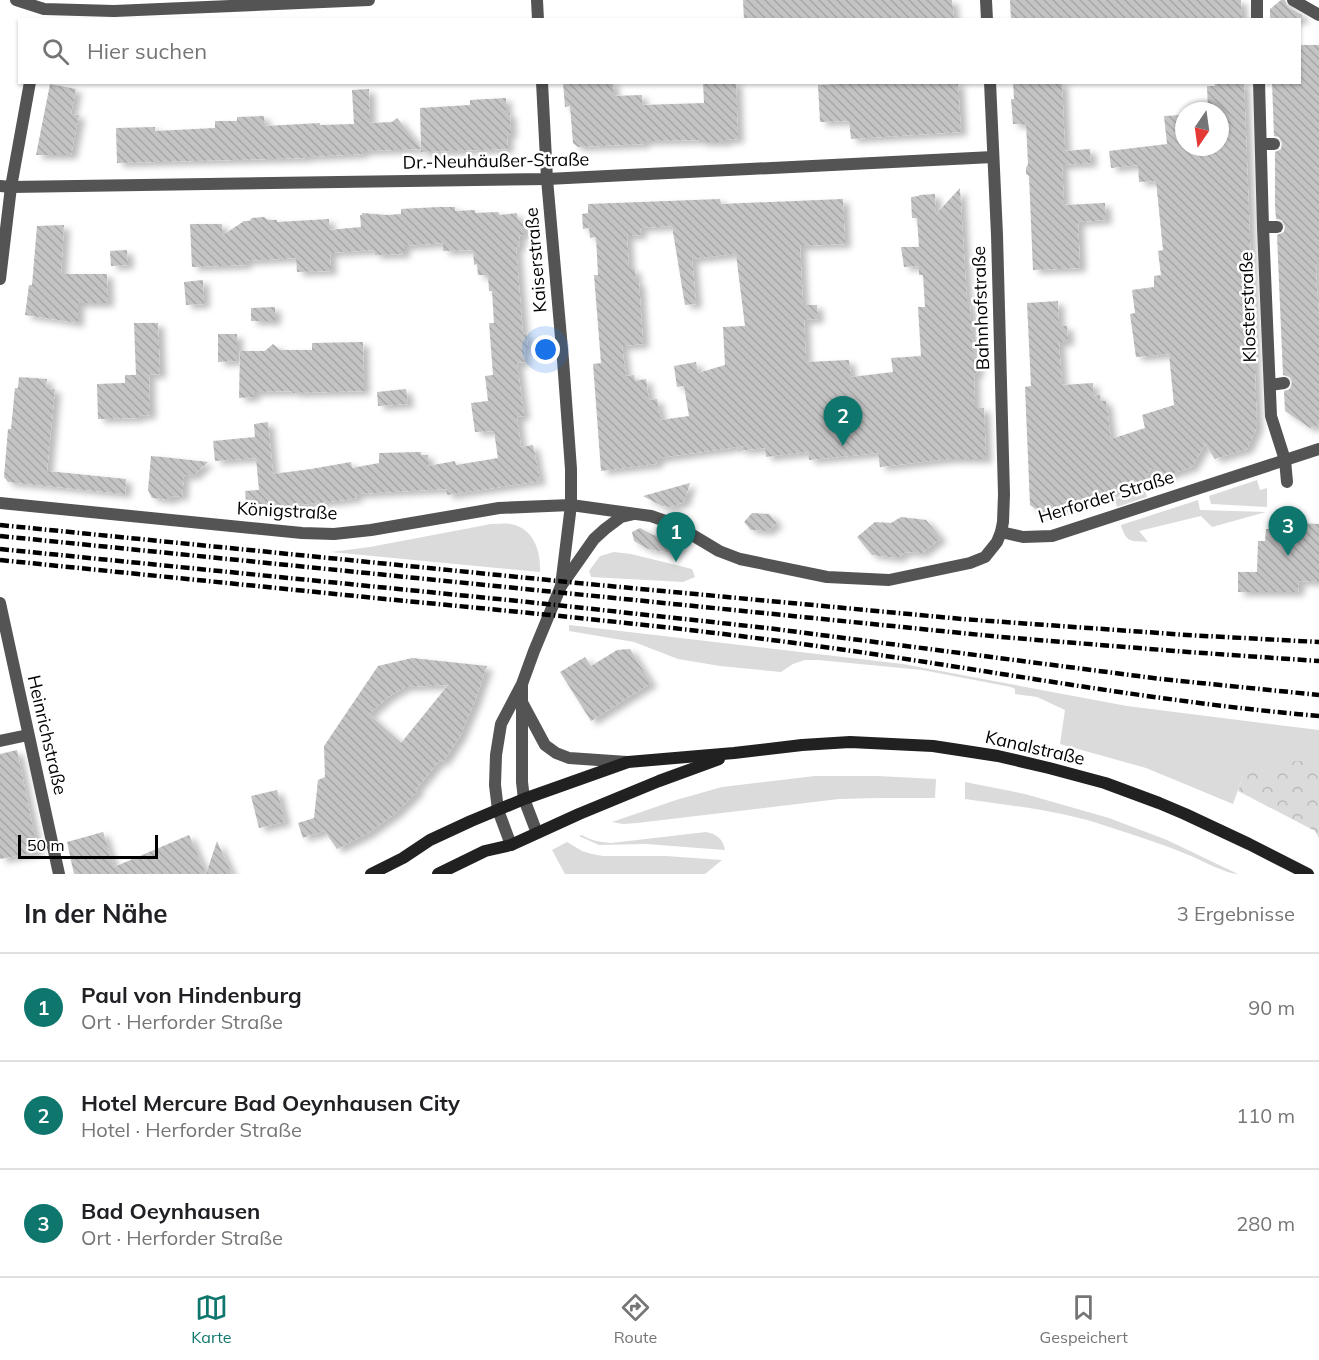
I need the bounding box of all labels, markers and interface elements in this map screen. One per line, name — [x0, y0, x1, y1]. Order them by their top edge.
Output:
search box — [18, 18, 1301, 84]
icon: search — [39, 35, 72, 68]
text: Hier suchen — [87, 37, 207, 65]
north arrow — [1175, 102, 1229, 156]
street label: Dr.-Neuhäußer-Straße — [403, 147, 589, 174]
street label: Kaiserstraße — [519, 207, 552, 313]
street label: Bahnhofstraße — [967, 245, 994, 371]
street label: Klosterstraße — [1234, 251, 1261, 363]
your location — [531, 335, 560, 364]
pin: 2 — [824, 396, 862, 446]
street label: Herforder Straße — [1035, 465, 1177, 528]
street label: Königstraße — [236, 496, 338, 525]
pin: 3 — [1268, 506, 1308, 556]
pin: 1 — [656, 512, 696, 562]
street label: Heinrichstraße — [23, 673, 72, 797]
street label: Kanalstraße — [983, 725, 1087, 770]
scale bar — [18, 832, 158, 860]
text: 50 m — [27, 835, 64, 855]
text: In der Nähe — [24, 897, 168, 930]
text: 3 Ergebnisse — [1177, 901, 1295, 926]
text: Paul von Hindenburg — [81, 981, 302, 1009]
text: 1 — [38, 995, 50, 1020]
text: 90 m — [1248, 995, 1295, 1020]
text: Ort · Herforder Straße — [81, 1009, 283, 1034]
text: Hotel Mercure Bad Oeynhausen City — [81, 1089, 460, 1117]
text: 2 — [38, 1103, 50, 1128]
text: 110 m — [1236, 1103, 1295, 1128]
text: Hotel · Herforder Straße — [81, 1117, 302, 1142]
text: Bad Oeynhausen — [81, 1197, 260, 1225]
text: 3 — [38, 1211, 50, 1236]
text: 280 m — [1236, 1211, 1295, 1236]
text: Ort · Herforder Straße — [81, 1225, 283, 1250]
tab: Karte — [191, 1291, 231, 1347]
tab: Route — [614, 1291, 657, 1347]
tab: Gespeichert — [1040, 1291, 1128, 1347]

